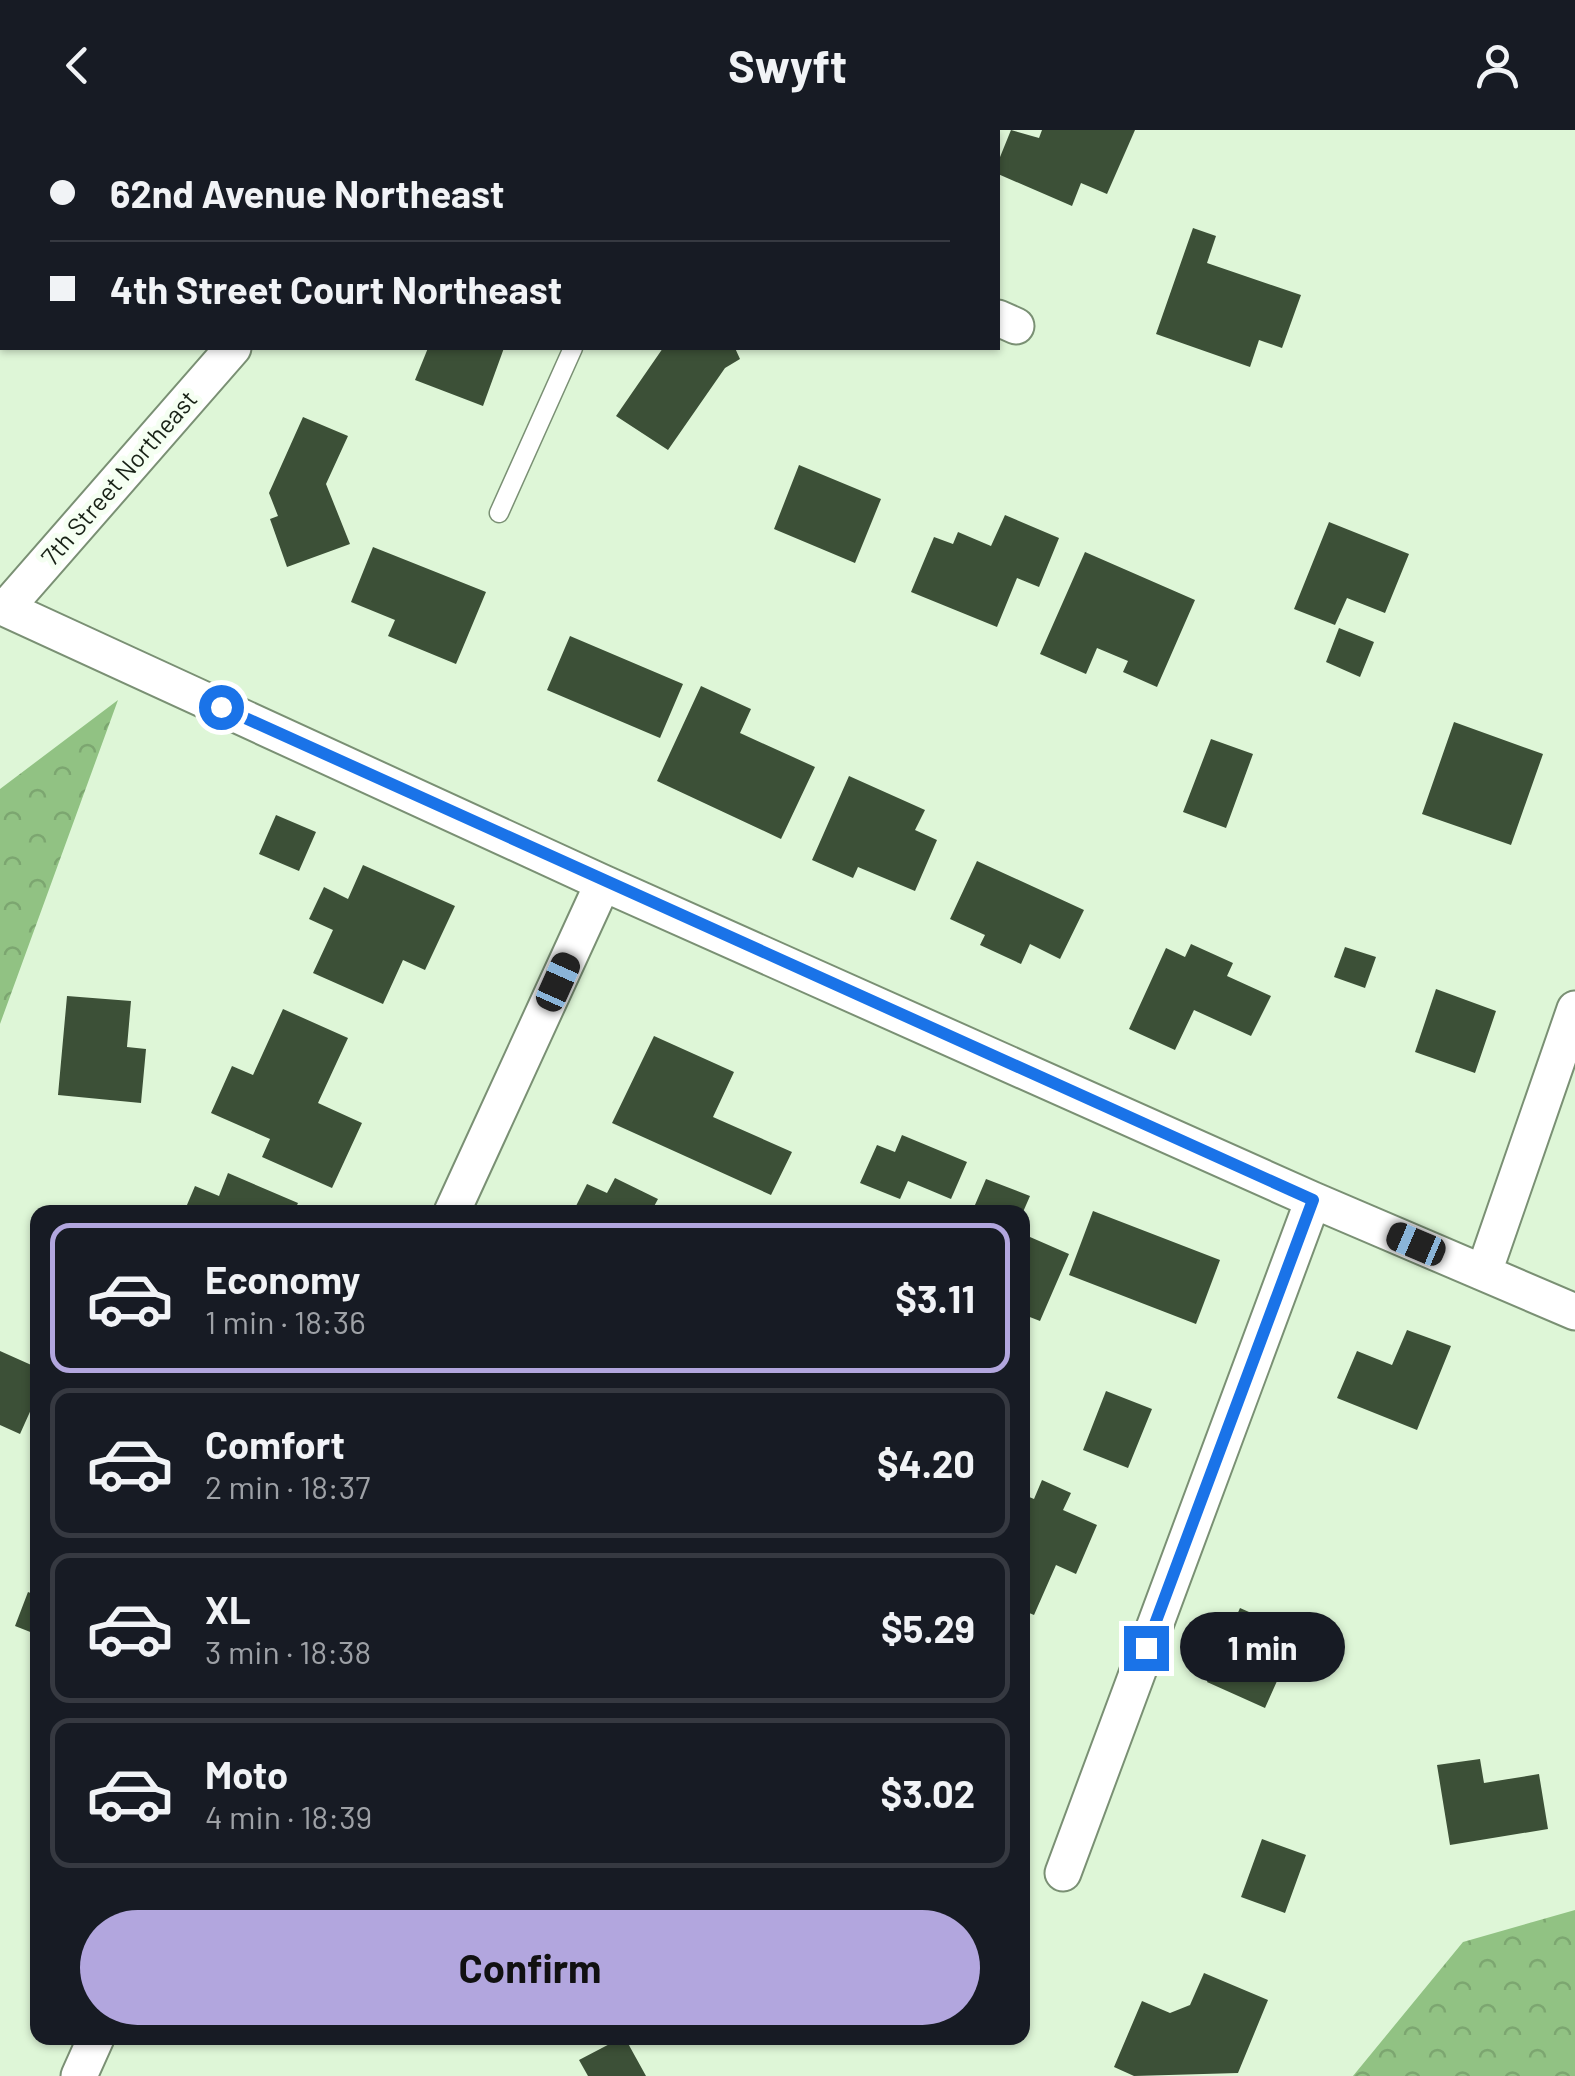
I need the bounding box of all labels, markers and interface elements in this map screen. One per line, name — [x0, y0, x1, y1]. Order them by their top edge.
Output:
icon: back — [50, 38, 105, 93]
text: Swyft — [728, 38, 847, 92]
icon: person — [1470, 38, 1525, 93]
text: 62nd Avenue Northeast — [110, 170, 504, 216]
text: 4th Street Court Northeast — [110, 266, 562, 312]
street label: 7th Street Northeast — [34, 384, 202, 571]
route start — [199, 685, 244, 730]
car — [532, 948, 584, 1016]
car — [1383, 1218, 1449, 1270]
icon: car — [85, 1253, 175, 1343]
text: Economy — [205, 1256, 360, 1302]
text: $3.11 — [895, 1275, 975, 1321]
text: 1 min · 18:36 — [205, 1302, 366, 1340]
icon: car — [85, 1418, 175, 1508]
text: Comfort — [205, 1421, 345, 1467]
text: $4.20 — [877, 1440, 975, 1486]
text: 2 min · 18:37 — [205, 1467, 370, 1505]
icon: car — [85, 1583, 175, 1673]
text: XL — [205, 1586, 251, 1632]
text: $5.29 — [881, 1605, 975, 1651]
callout: 1 min — [1181, 1613, 1346, 1683]
route end — [1124, 1626, 1169, 1671]
text: 1 min — [1227, 1628, 1298, 1666]
text: 3 min · 18:38 — [205, 1632, 371, 1670]
icon: car — [85, 1748, 175, 1838]
text: Moto — [205, 1751, 288, 1797]
text: $3.02 — [881, 1770, 975, 1816]
text: 4 min · 18:39 — [205, 1797, 372, 1835]
button: Confirm — [80, 1910, 980, 2025]

